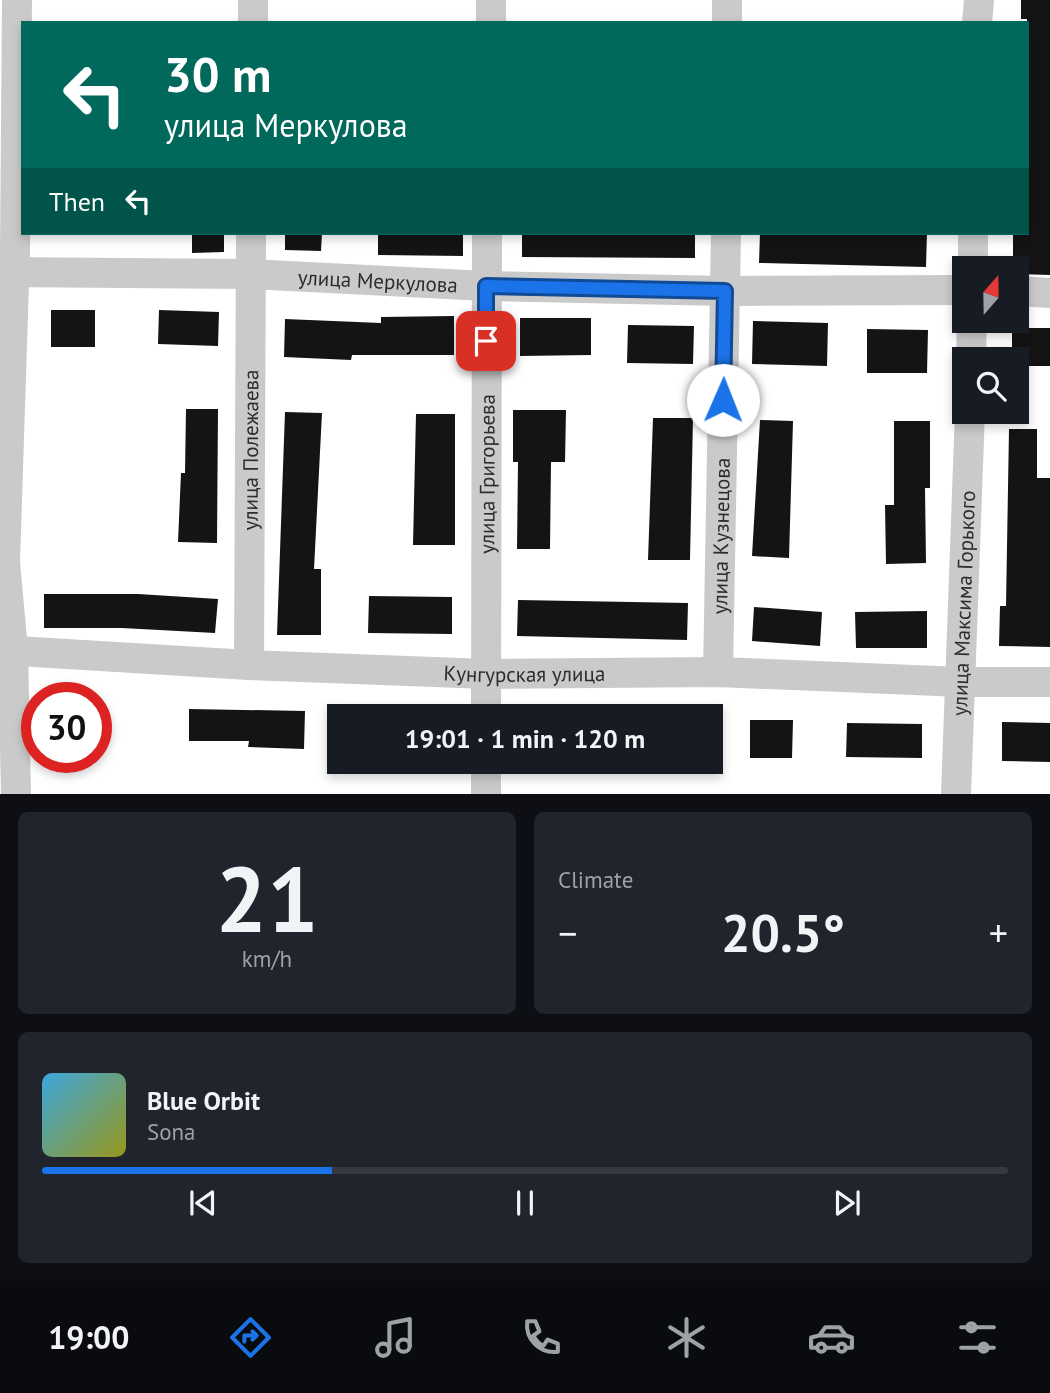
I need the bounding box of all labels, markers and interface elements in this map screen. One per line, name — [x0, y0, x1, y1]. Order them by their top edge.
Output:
text: 30 m — [164, 42, 271, 106]
icon: left — [49, 49, 140, 140]
text: улица Меркулова — [164, 104, 408, 146]
icon: left — [119, 182, 157, 220]
text: Then — [49, 185, 105, 218]
north arrow — [952, 256, 1029, 332]
map controls — [952, 256, 1029, 424]
street label: улица Меркулова — [297, 263, 458, 298]
pin — [456, 311, 516, 371]
icon: arrive — [467, 322, 505, 360]
button: search — [952, 347, 1029, 424]
position arrow — [686, 363, 760, 437]
street label: улица Полежаева — [236, 369, 264, 531]
street label: улица Григорьева — [473, 394, 500, 554]
street label: улица Кузнецова — [706, 457, 735, 615]
street label: улица Максима Горького — [945, 490, 981, 716]
street label: Кунгурская улица — [443, 659, 605, 688]
speed limit sign: 30 — [21, 682, 112, 773]
text: 19:01 · 1 min · 120 m — [405, 722, 645, 755]
text: 21 — [215, 839, 319, 957]
text: Climate — [558, 865, 633, 894]
text: 20.5° — [721, 899, 845, 966]
text: − — [558, 908, 577, 957]
text: + — [989, 908, 1008, 957]
text: km/h — [242, 944, 292, 973]
text: Blue Orbit — [147, 1084, 260, 1117]
text: Sona — [147, 1117, 196, 1146]
icon: previous — [184, 1184, 222, 1222]
icon: pause — [506, 1184, 544, 1222]
icon: next — [828, 1184, 866, 1222]
icon: directions — [226, 1313, 275, 1362]
icon: music — [371, 1313, 420, 1362]
icon: phone — [517, 1313, 566, 1362]
icon: climate — [662, 1313, 711, 1362]
icon: car — [807, 1313, 856, 1362]
icon: filters — [953, 1313, 1002, 1362]
text: 19:00 — [48, 1316, 129, 1358]

